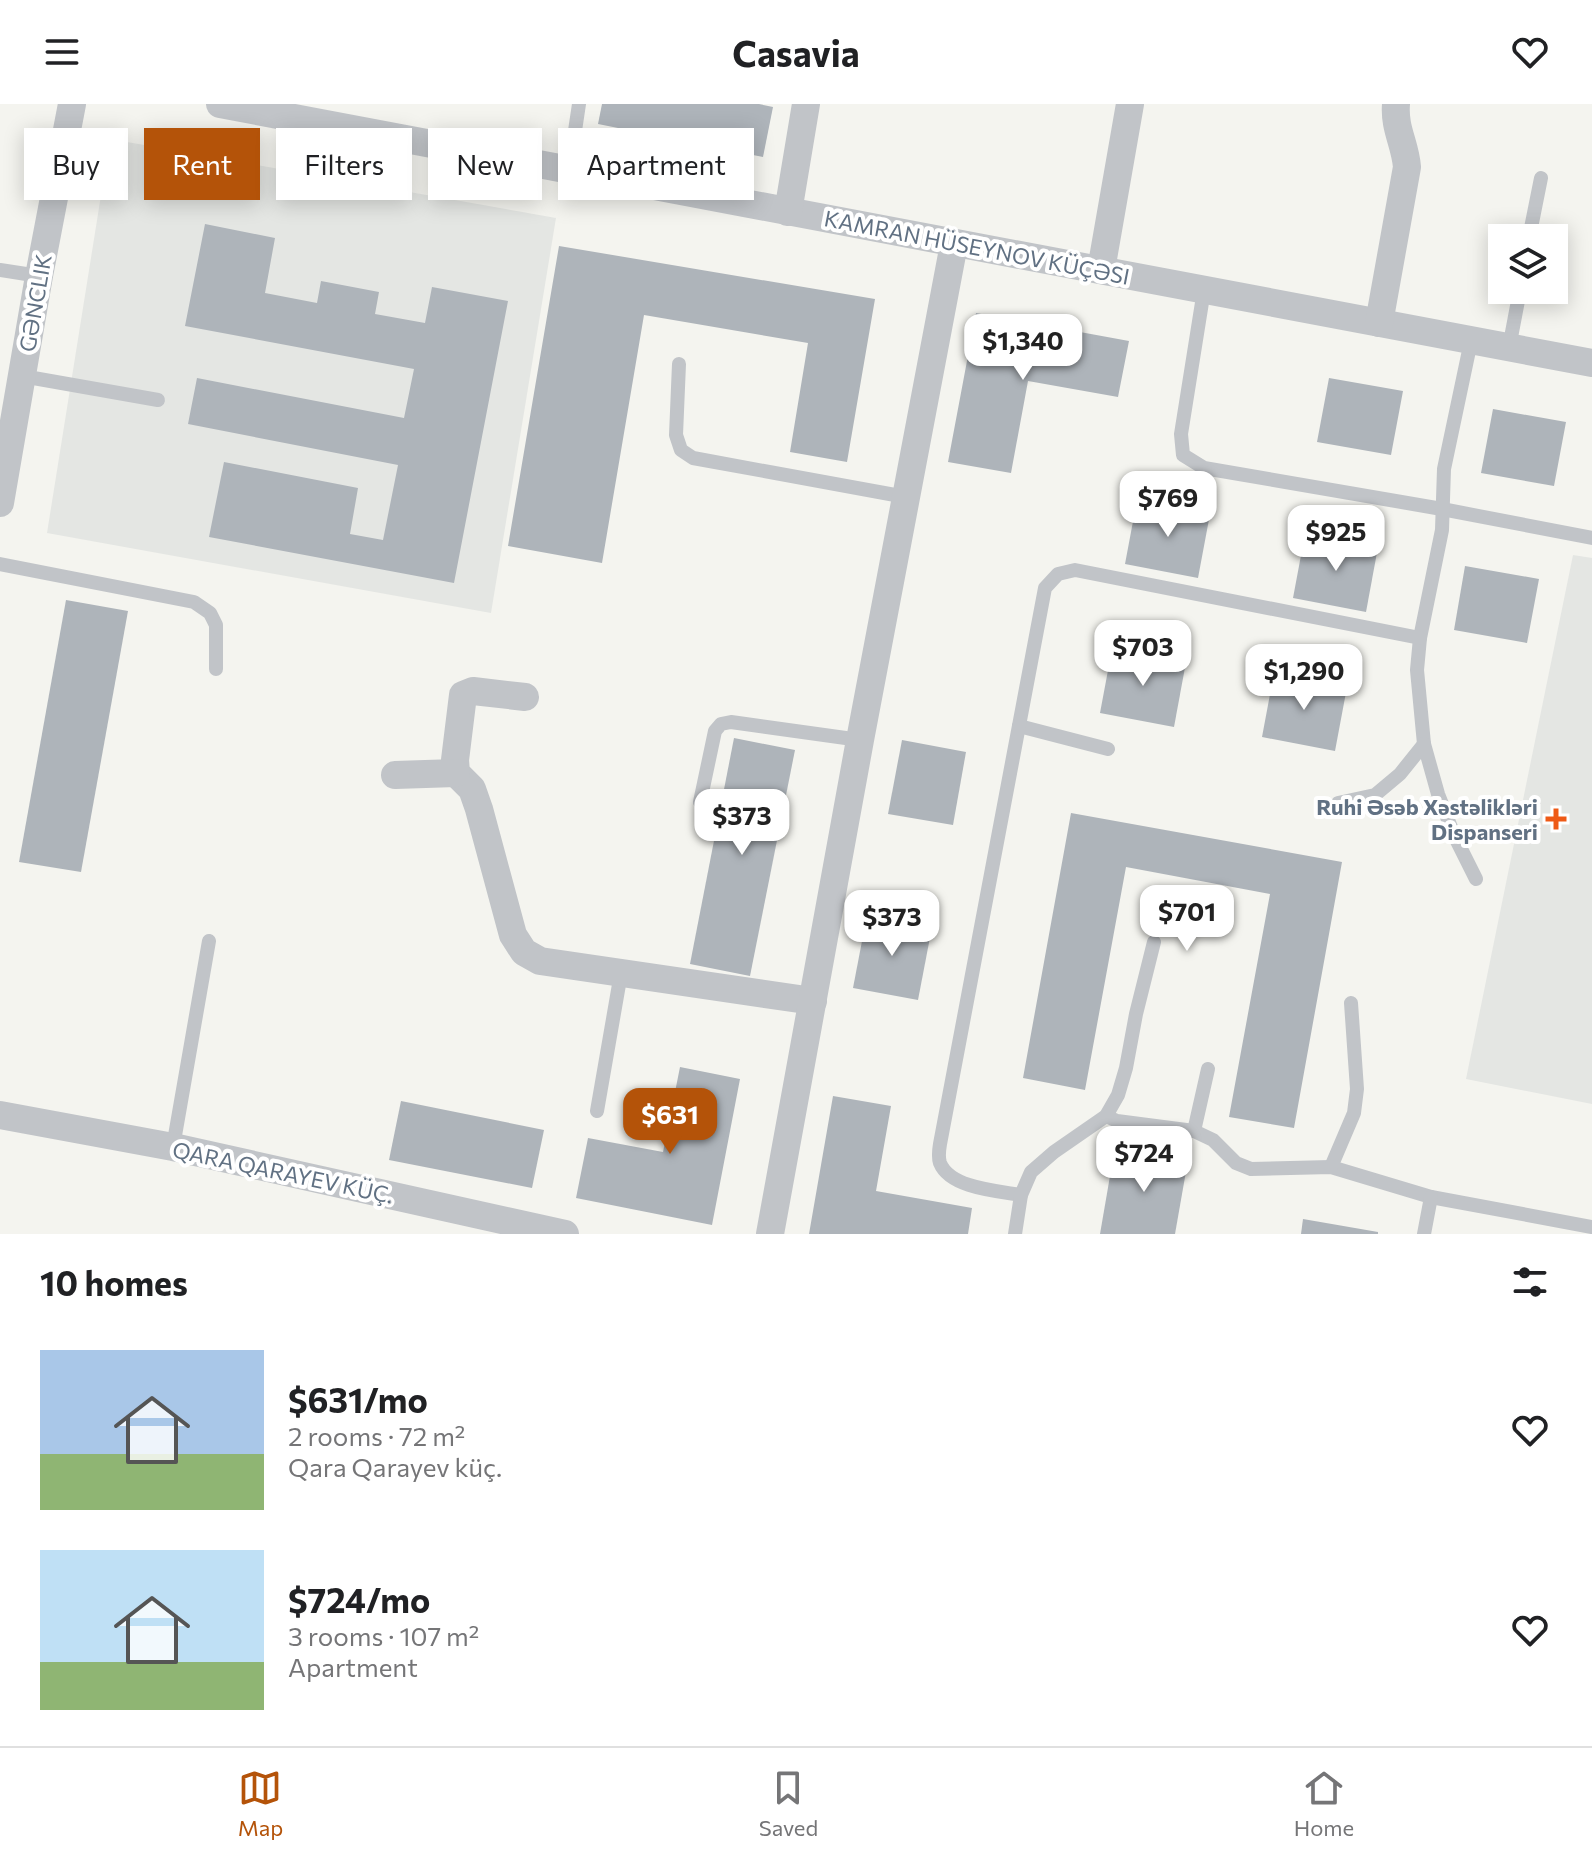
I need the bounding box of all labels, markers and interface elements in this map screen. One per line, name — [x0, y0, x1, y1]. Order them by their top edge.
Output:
icon: menu — [40, 30, 84, 74]
text: Casavia — [732, 30, 860, 74]
icon: heart — [1508, 30, 1552, 74]
chip: Buy — [24, 128, 128, 200]
chip: Rent — [144, 128, 260, 200]
chip: Filters — [276, 128, 412, 200]
chip: New — [428, 128, 542, 200]
chip: Apartment — [558, 128, 754, 200]
street label: KAMRAN HÜSEYNOV KÜÇƏSI — [822, 204, 1132, 290]
map controls — [1488, 224, 1568, 304]
button: layers — [1488, 224, 1568, 304]
street label: GƏNCLIK — [13, 252, 57, 354]
pin: $1,340 — [958, 314, 1088, 382]
text: $1,340 — [982, 324, 1064, 355]
pin: $769 — [1121, 471, 1215, 539]
text: $769 — [1138, 481, 1198, 512]
pin: $925 — [1289, 505, 1383, 573]
text: $925 — [1306, 515, 1366, 546]
pin: $703 — [1096, 620, 1190, 688]
text: $703 — [1112, 630, 1174, 661]
pin: $1,290 — [1239, 644, 1369, 712]
text: $1,290 — [1263, 654, 1345, 685]
pin: $373 — [695, 789, 789, 857]
place label: Ruhi Əsəb Xəstəlikləri Dispanseri — [1316, 793, 1538, 845]
text: $373 — [712, 799, 772, 830]
marker: Ruhi Əsəb Xəstəlikləri Dispanseri — [1545, 808, 1567, 830]
pin: $701 — [1140, 885, 1234, 953]
pin: $373 — [845, 890, 939, 958]
text: $701 — [1158, 895, 1216, 926]
text: $373 — [862, 900, 922, 931]
pin: $631 — [623, 1088, 717, 1156]
text: $631 — [641, 1098, 699, 1129]
pin: $724 — [1097, 1126, 1191, 1194]
street label: QARA QARAYEV KÜÇ. — [170, 1135, 396, 1209]
text: $724 — [1114, 1136, 1174, 1167]
icon: filters — [1508, 1260, 1552, 1304]
text: 10 homes — [40, 1261, 188, 1303]
text: $631/mo — [288, 1378, 428, 1420]
icon: home — [104, 1382, 200, 1478]
icon: heart — [1508, 1408, 1552, 1452]
text: 2 rooms · 72 m² — [288, 1420, 465, 1451]
text: Qara Qarayev küç. — [288, 1451, 502, 1482]
text: $724/mo — [288, 1578, 430, 1620]
icon: home — [104, 1582, 200, 1678]
icon: heart — [1508, 1608, 1552, 1652]
text: 3 rooms · 107 m² — [288, 1620, 479, 1651]
text: Apartment — [288, 1651, 418, 1682]
tab: Map — [238, 1766, 283, 1841]
tab: Saved — [759, 1766, 818, 1841]
tab: Home — [1294, 1766, 1354, 1841]

